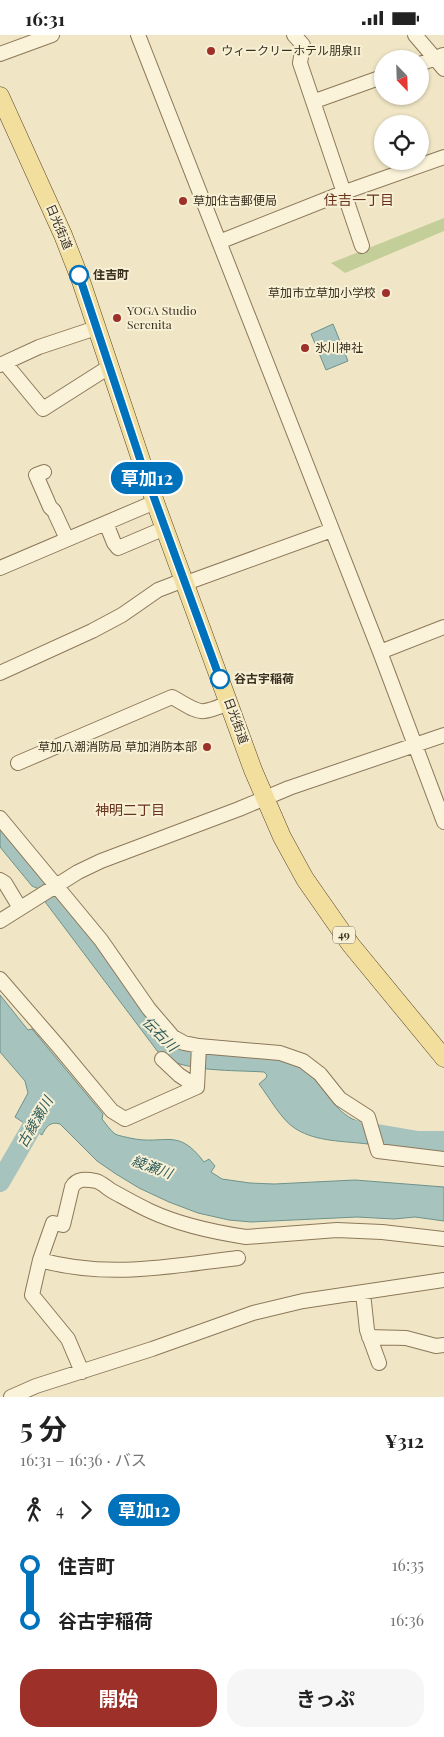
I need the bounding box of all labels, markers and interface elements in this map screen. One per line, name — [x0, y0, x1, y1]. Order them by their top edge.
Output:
text: 16:31 — [25, 5, 65, 31]
place label: ウィークリーホテル朋泉II — [221, 42, 361, 58]
marker: ウィークリーホテル朋泉II — [205, 45, 217, 57]
north arrow — [374, 50, 429, 105]
map controls — [374, 50, 429, 170]
button: locate — [374, 115, 429, 170]
district label: 住吉一丁目 — [324, 190, 394, 209]
place label: 草加住吉郵便局 — [193, 192, 277, 208]
marker: 草加住吉郵便局 — [177, 195, 189, 207]
street label: 日光街道 — [43, 201, 77, 252]
marker: 住吉町 — [69, 265, 89, 285]
place label: 住吉町 — [93, 266, 129, 282]
place label: 草加市立草加小学校 — [268, 284, 376, 300]
marker: 草加市立草加小学校 — [380, 287, 392, 299]
place label: YOGA Studio Serenita — [126, 302, 197, 332]
marker: YOGA Studio Serenita — [111, 312, 123, 324]
place label: 氷川神社 — [315, 339, 363, 355]
marker: 氷川神社 — [299, 342, 311, 354]
line badge: 草加12 — [112, 462, 182, 494]
text: 草加12 — [121, 466, 173, 490]
marker: 谷古宇稲荷 — [210, 669, 230, 689]
place label: 谷古宇稲荷 — [234, 670, 294, 686]
street label: 日光街道 — [221, 695, 253, 746]
place label: 草加八潮消防局 草加消防本部 — [38, 738, 197, 754]
marker: 草加八潮消防局 草加消防本部 — [201, 741, 213, 753]
district label: 神明二丁目 — [95, 800, 165, 819]
road number: 49 — [333, 927, 355, 943]
water label: 伝右川 — [139, 1012, 183, 1057]
water label: 古綾瀬川 — [12, 1091, 58, 1151]
water label: 綾瀬川 — [129, 1150, 177, 1183]
text: 5 分 — [20, 1409, 67, 1446]
text: ¥312 — [385, 1427, 424, 1453]
text: 16:31 – 16:36 · バス — [20, 1449, 147, 1470]
icon: walk — [20, 1496, 48, 1524]
icon: forward — [72, 1496, 100, 1524]
text: 草加12 — [118, 1498, 170, 1522]
text: 4 — [56, 1499, 64, 1520]
text: 住吉町 — [58, 1552, 115, 1578]
text: 16:35 — [392, 1554, 424, 1575]
text: 谷古宇稲荷 — [58, 1607, 153, 1633]
text: 16:36 — [390, 1609, 424, 1630]
button: 開始 — [20, 1669, 217, 1727]
button: きっぷ — [227, 1669, 424, 1727]

